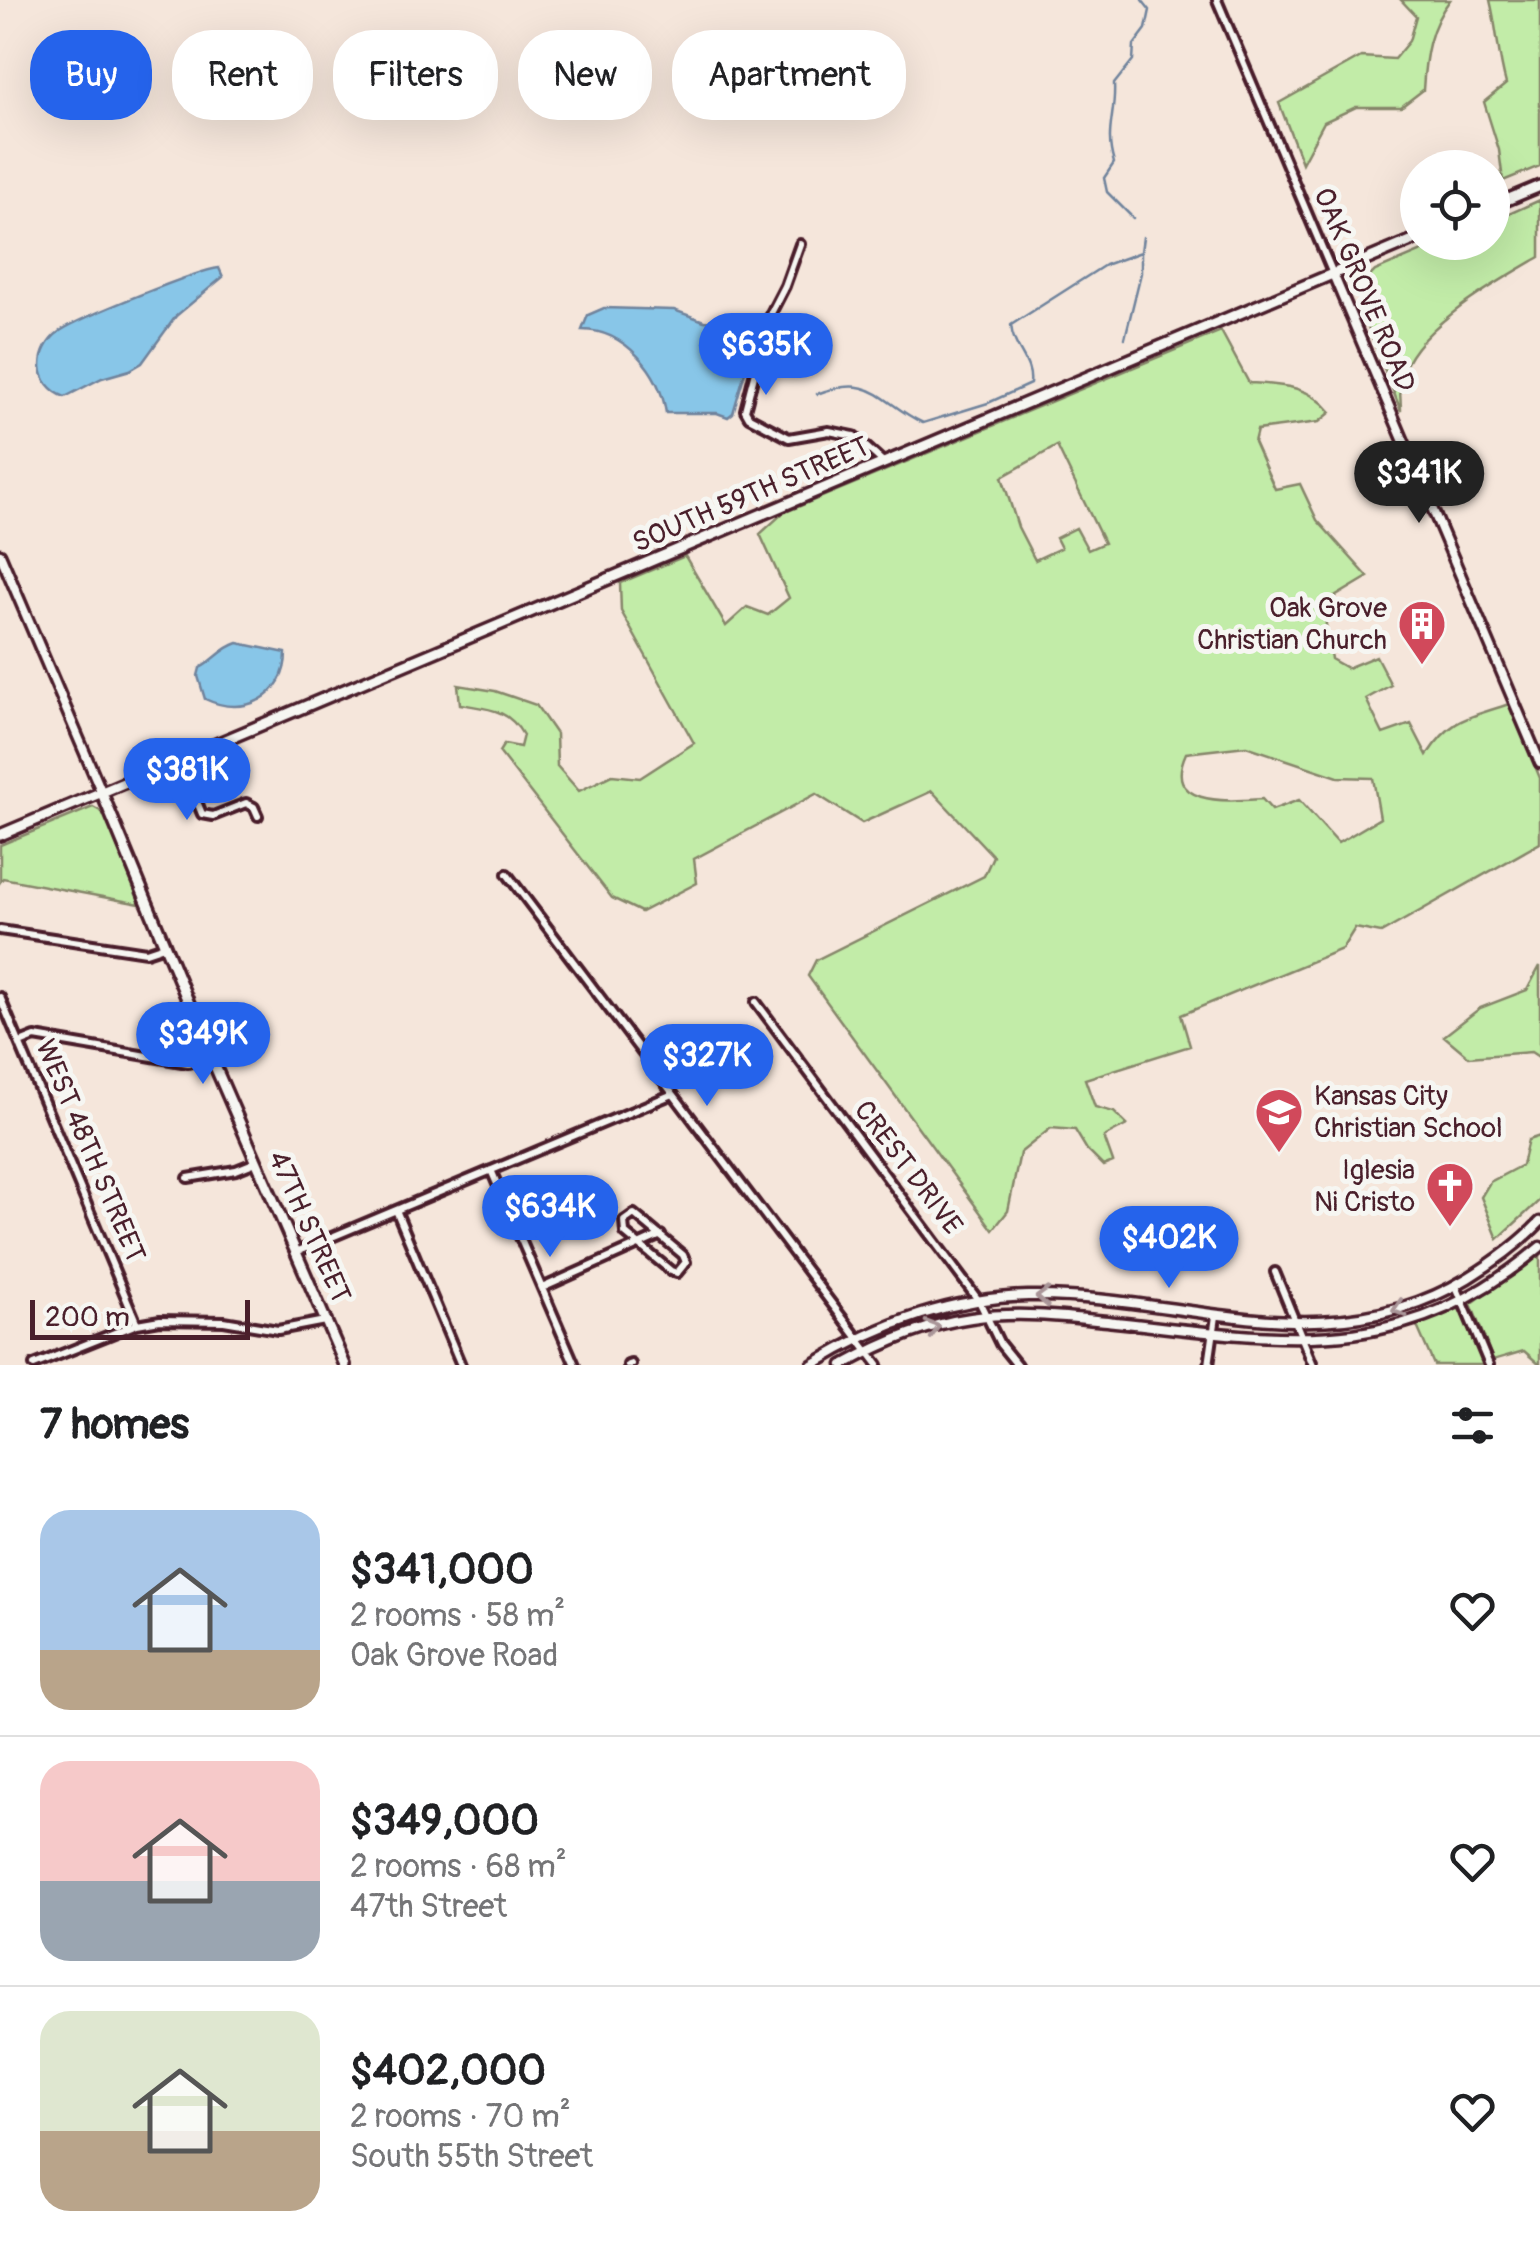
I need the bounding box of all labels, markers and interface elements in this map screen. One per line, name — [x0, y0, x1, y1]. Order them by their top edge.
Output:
chip: Buy — [30, 30, 152, 120]
chip: Rent — [172, 30, 313, 120]
chip: Filters — [333, 30, 498, 120]
chip: New — [518, 30, 652, 120]
chip: Apartment — [672, 30, 906, 120]
map controls — [1400, 150, 1510, 260]
button: locate — [1400, 150, 1510, 260]
street label: OAK GROVE ROAD — [1305, 183, 1423, 397]
pin: $635K — [696, 313, 836, 398]
text: $635K — [721, 325, 811, 365]
street label: SOUTH 59TH STREET — [627, 429, 875, 561]
pin: $341K — [1349, 441, 1489, 526]
text: $341K — [1376, 453, 1462, 493]
place label: Oak Grove Christian Church — [1197, 591, 1387, 658]
building icon: Oak Grove Christian Church — [1396, 598, 1448, 666]
pin: $381K — [117, 738, 257, 823]
text: $381K — [145, 750, 229, 790]
pin: $349K — [133, 1002, 273, 1087]
text: $349K — [158, 1014, 248, 1054]
pin: $327K — [637, 1024, 777, 1109]
street label: WEST 48TH STREET — [27, 1034, 153, 1268]
text: $327K — [662, 1036, 752, 1076]
place label: Kansas City Christian School — [1314, 1079, 1503, 1146]
school or university icon: Kansas City Christian School — [1253, 1086, 1305, 1154]
street label: CREST DRIVE — [846, 1094, 970, 1242]
street label: 47TH STREET — [260, 1145, 358, 1309]
place label: Iglesia Ni Cristo — [1314, 1153, 1415, 1220]
church icon: Iglesia Ni Cristo — [1424, 1160, 1476, 1228]
pin: $634K — [480, 1175, 620, 1260]
text: $634K — [504, 1187, 596, 1227]
pin: $402K — [1099, 1206, 1239, 1291]
text: $402K — [1122, 1218, 1216, 1258]
one-way arrow — [1034, 1286, 1050, 1307]
scale bar — [30, 1295, 250, 1340]
one-way arrow — [1392, 1298, 1409, 1318]
text: 200 m — [45, 1300, 130, 1335]
one-way arrow — [924, 1319, 941, 1340]
icon: filters — [1445, 1398, 1500, 1453]
text: 7 homes — [40, 1399, 189, 1451]
text: $341,000 — [350, 1544, 534, 1596]
icon: home — [120, 1550, 240, 1670]
icon: heart — [1445, 1583, 1500, 1638]
text: 2 rooms · 58 m² — [350, 1596, 565, 1636]
text: Oak Grove Road — [350, 1636, 558, 1676]
text: $349,000 — [350, 1795, 539, 1847]
icon: home — [120, 1801, 240, 1921]
icon: heart — [1445, 1834, 1500, 1889]
text: 2 rooms · 68 m² — [350, 1847, 567, 1887]
text: 47th Street — [350, 1887, 507, 1927]
text: $402,000 — [350, 2045, 546, 2097]
icon: home — [120, 2051, 240, 2171]
icon: heart — [1445, 2084, 1500, 2139]
text: 2 rooms · 70 m² — [350, 2097, 571, 2137]
text: South 55th Street — [350, 2137, 593, 2177]

